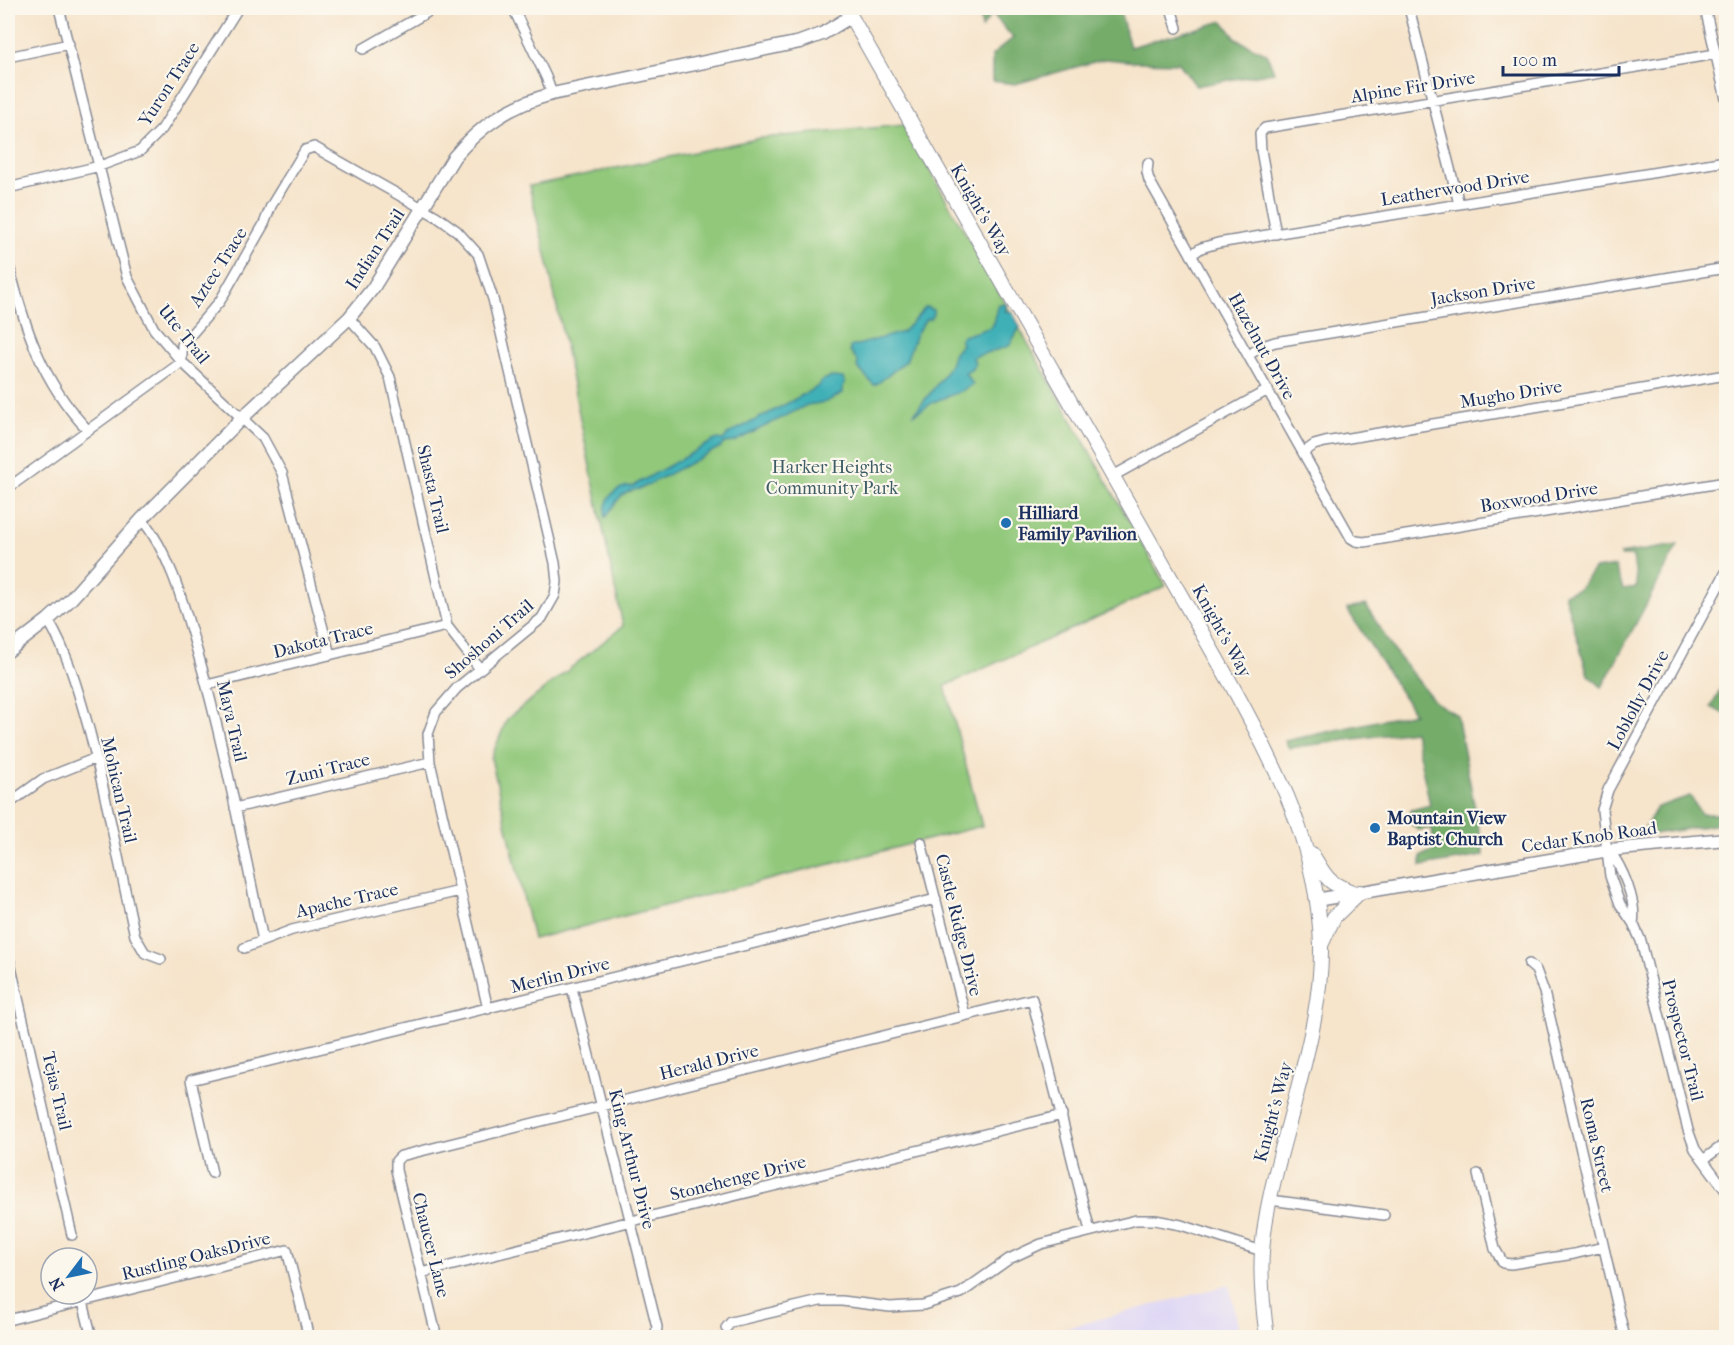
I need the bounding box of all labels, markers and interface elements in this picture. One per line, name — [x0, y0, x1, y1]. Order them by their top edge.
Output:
street label: Yuron Trace — [134, 38, 204, 131]
scale bar — [1503, 39, 1618, 77]
text: 100 m — [1512, 50, 1557, 71]
street label: Alpine Fir Drive — [1349, 67, 1477, 108]
street label: Knight's Way — [946, 160, 1016, 261]
street label: Leatherwood Drive — [1379, 166, 1531, 211]
street label: Indian Trail — [341, 205, 409, 294]
street label: Aztec Trace — [184, 224, 252, 312]
street label: Jackson Drive — [1427, 273, 1537, 310]
street label: Hazelnut Drive — [1224, 289, 1300, 403]
street label: Ute Trail — [153, 300, 214, 368]
street label: Mugho Drive — [1459, 376, 1564, 413]
street label: Shasta Trail — [412, 443, 453, 535]
park label: Harker Heights Community Park — [766, 457, 899, 499]
street label: Boxwood Drive — [1479, 478, 1599, 517]
place label: Hilliard Family Pavilion — [1017, 503, 1137, 545]
marker: Hilliard Family Pavilion — [999, 516, 1013, 530]
street label: Knight's Way — [1187, 581, 1256, 683]
street label: Shoshoni Trail — [441, 595, 538, 684]
street label: Dakota Trace — [271, 618, 375, 663]
street label: Loblolly Drive — [1603, 647, 1674, 754]
street label: Maya Trail — [212, 678, 251, 764]
street label: Mohican Trail — [96, 735, 141, 845]
street label: Zuni Trace — [284, 749, 372, 790]
place label: Mountain View Baptist Church — [1386, 808, 1508, 850]
street label: Cedar Knob Road — [1520, 818, 1658, 857]
marker: Mountain View Baptist Church — [1368, 821, 1382, 835]
street label: Castle Ridge Drive — [931, 852, 986, 998]
street label: Apache Trace — [293, 879, 400, 923]
street label: Merlin Drive — [508, 953, 612, 998]
street label: Prospector Trail — [1657, 977, 1708, 1103]
street label: Herald Drive — [657, 1040, 761, 1085]
street label: Tejas Trail — [37, 1050, 76, 1133]
street label: Knight's Way — [1250, 1058, 1297, 1165]
street label: King Arthur Drive — [604, 1087, 659, 1231]
street label: Roma Street — [1575, 1096, 1618, 1195]
street label: Stonehenge Drive — [668, 1151, 809, 1206]
street label: Chaucer Lane — [407, 1190, 454, 1300]
street label: Rustling OaksDrive — [120, 1228, 273, 1285]
north arrow — [39, 1246, 99, 1306]
text: N — [45, 1273, 68, 1294]

